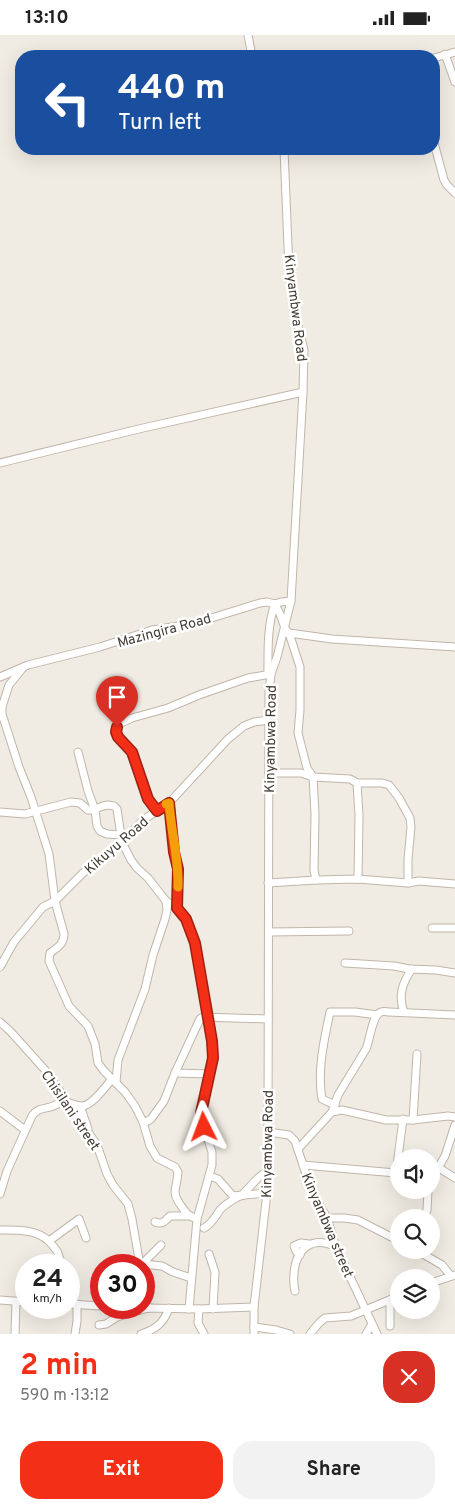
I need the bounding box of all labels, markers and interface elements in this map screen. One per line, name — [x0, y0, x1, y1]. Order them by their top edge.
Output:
text: 13:10 — [25, 6, 69, 30]
text: 440 m — [118, 67, 225, 111]
icon: left — [35, 70, 100, 135]
text: Turn left — [118, 110, 201, 137]
street label: Kinyambwa Road — [280, 254, 310, 363]
street label: Mazingira Road — [116, 611, 213, 652]
pin — [96, 676, 138, 727]
icon: arrive — [103, 683, 131, 711]
street label: Kinyambwa Road — [262, 685, 281, 793]
street label: Kikuyu Road — [82, 814, 152, 878]
street label: Chisilani street — [37, 1067, 103, 1154]
street label: Kinyambwa Road — [259, 1090, 278, 1198]
position arrow — [177, 1100, 229, 1152]
map controls — [390, 1149, 440, 1319]
button: sound — [390, 1149, 440, 1199]
street label: Kinyambwa street — [297, 1171, 356, 1281]
button: search — [390, 1209, 440, 1259]
speed limit sign: 30 — [90, 1254, 155, 1319]
text: 24 — [32, 1264, 63, 1296]
button: layers — [390, 1269, 440, 1319]
text: km/h — [33, 1291, 62, 1307]
text: 2 min — [20, 1348, 98, 1385]
button: close — [383, 1351, 435, 1403]
text: 590 m · 13:12 — [20, 1386, 109, 1406]
button: Exit — [20, 1441, 223, 1499]
button: Share — [233, 1441, 435, 1499]

